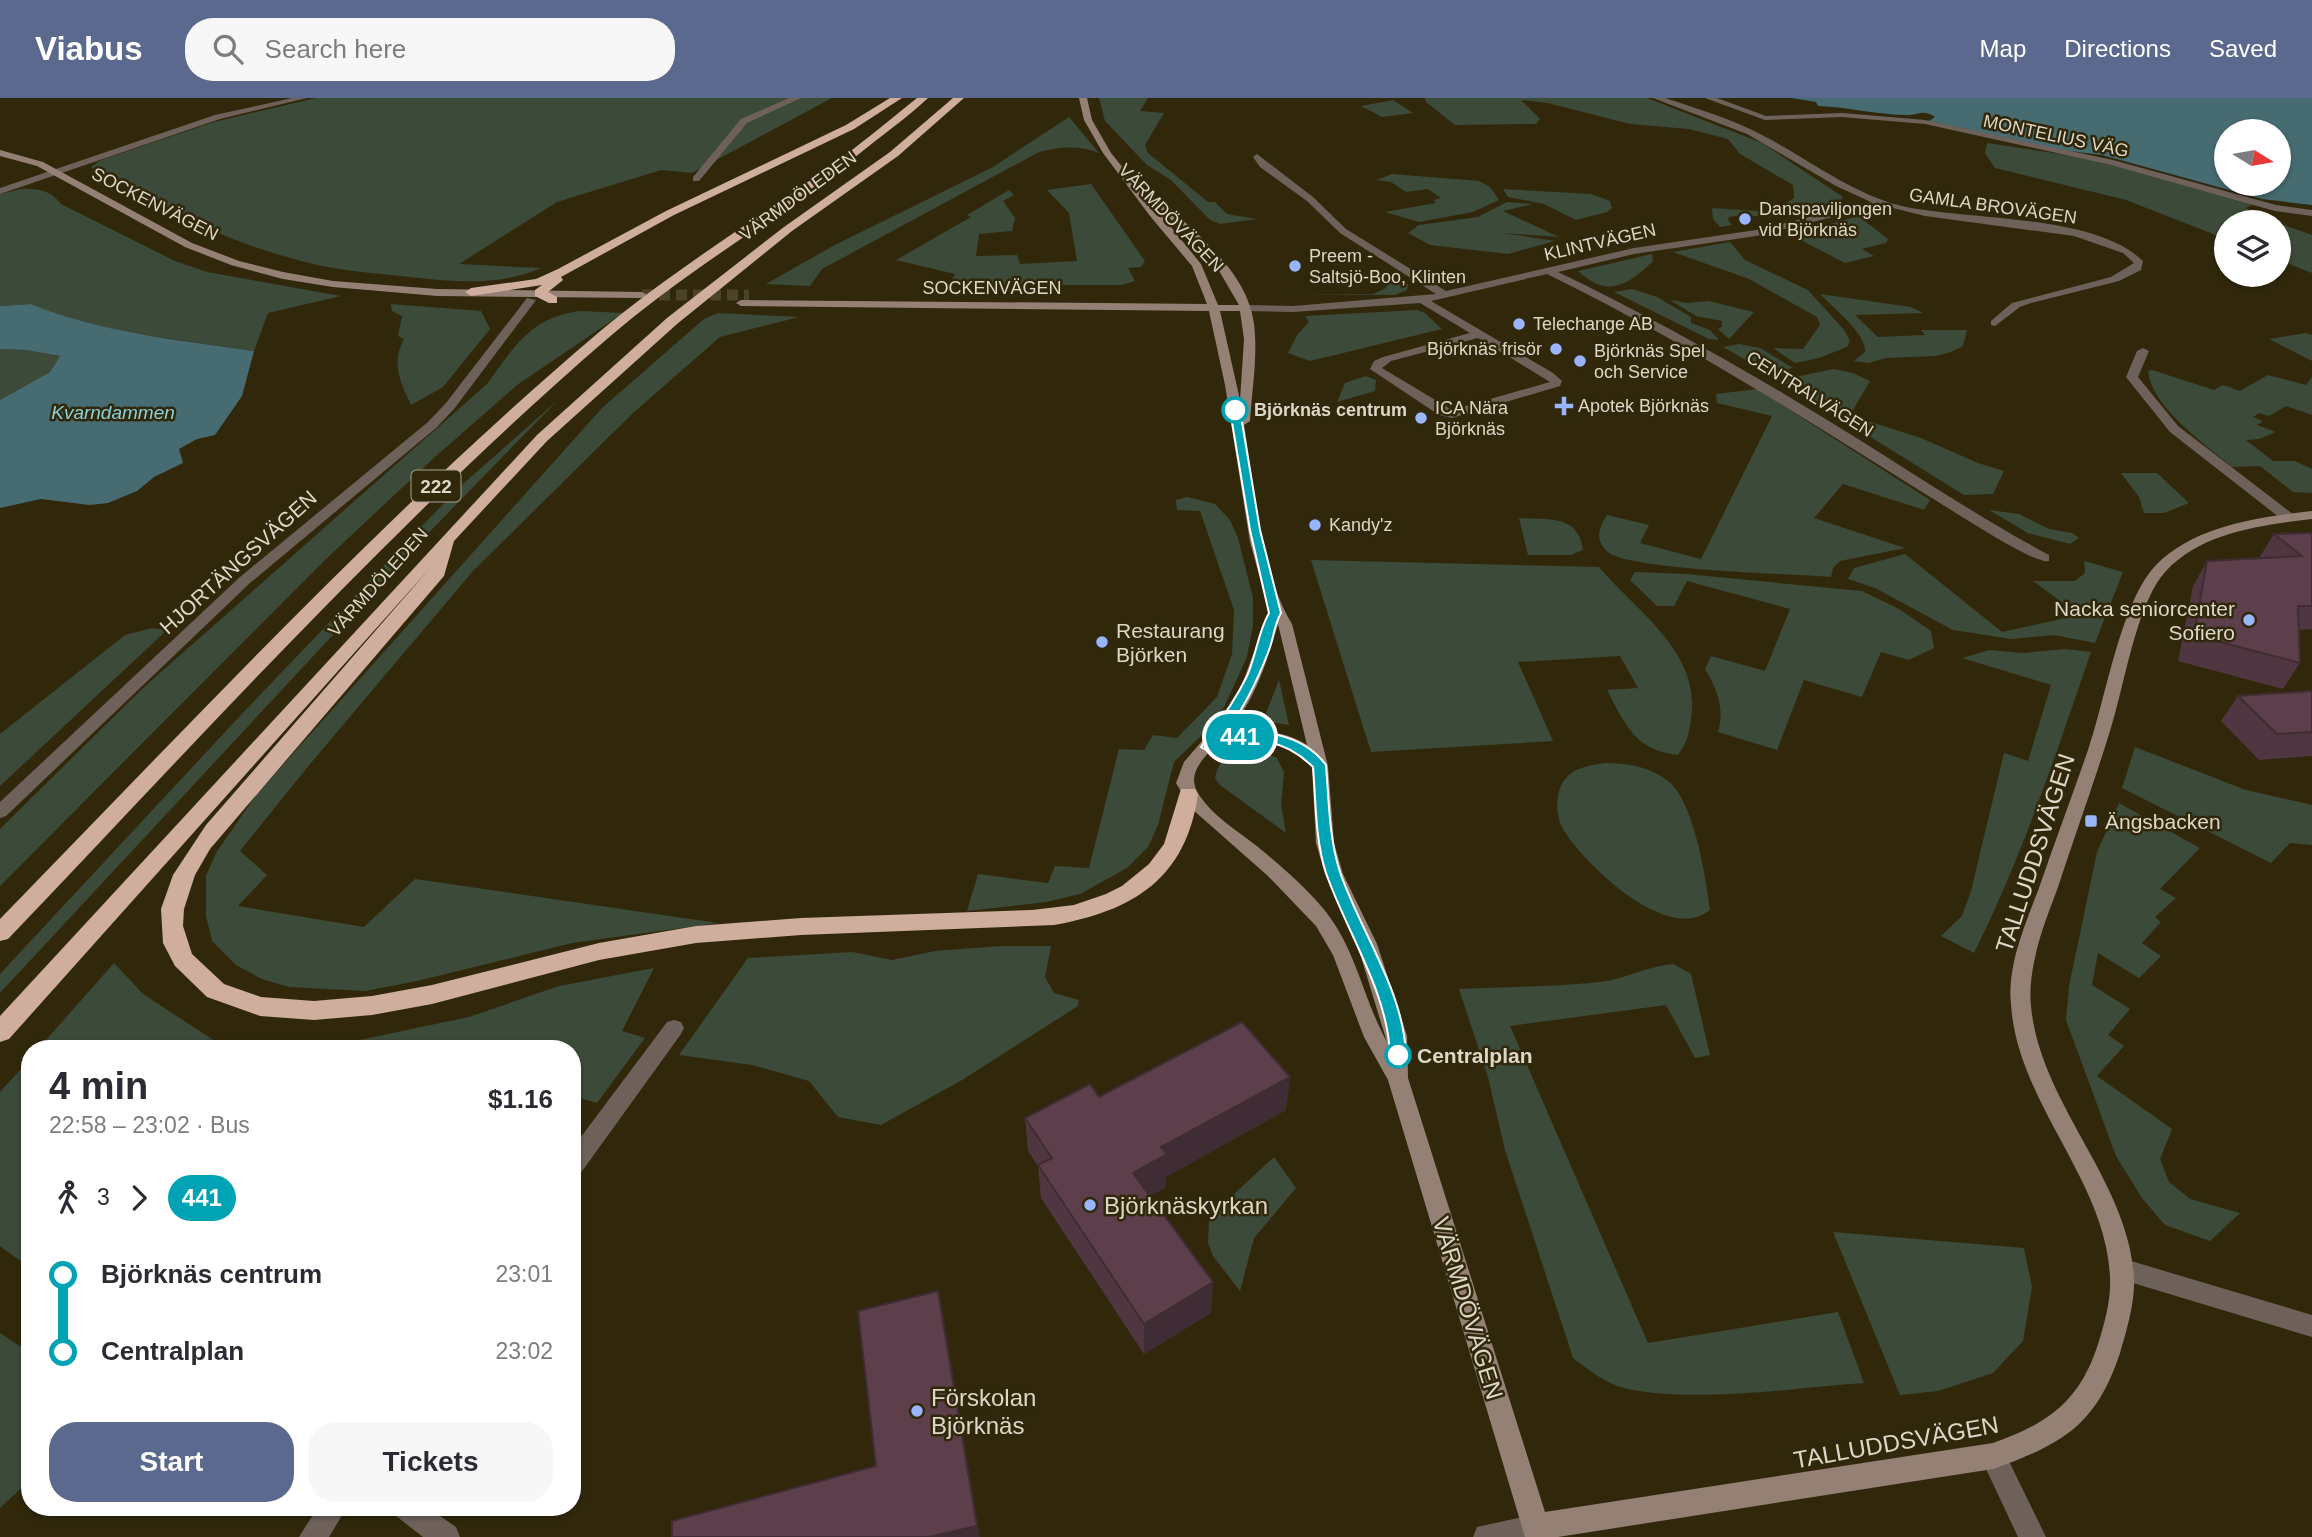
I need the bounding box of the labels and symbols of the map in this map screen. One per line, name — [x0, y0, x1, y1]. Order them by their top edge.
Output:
street label: MONTELIUS VÄG — [1982, 111, 2130, 161]
north arrow — [2214, 119, 2291, 196]
street label: VÄRMDÖLEDEN — [736, 147, 860, 245]
street label: VÄRMDÖVÄGEN — [1114, 160, 1228, 276]
street label: SOCKENVÄGEN — [89, 164, 221, 244]
street label: GAMLA BROVÄGEN — [1908, 184, 2078, 228]
place label: Danspaviljongen vid Björknäs — [1759, 199, 1892, 240]
marker: Danspaviljongen vid Björknäs — [1737, 211, 1753, 227]
street label: KLINTVÄGEN — [1542, 219, 1658, 265]
place label: Preem - Saltsjö-Boo, Klinten — [1309, 246, 1466, 287]
marker: Preem - Saltsjö-Boo, Klinten — [1287, 258, 1303, 274]
street label: SOCKENVÄGEN — [922, 278, 1062, 298]
place label: Telechange AB — [1533, 314, 1653, 334]
marker: Telechange AB — [1511, 316, 1527, 332]
place label: Björknäs frisör — [1427, 339, 1542, 359]
marker: Björknäs frisör — [1548, 341, 1564, 357]
place label: Björknäs Spel och Service — [1594, 341, 1705, 382]
street label: CENTRALVÄGEN — [1743, 347, 1877, 441]
marker: Björknäs Spel och Service — [1572, 353, 1588, 369]
place label: Apotek Björknäs — [1578, 396, 1709, 416]
marker: Björknäs centrum — [1222, 397, 1248, 423]
place label: ICA Nära Björknäs — [1435, 398, 1509, 439]
marker: Apotek Björknäs — [1556, 398, 1572, 414]
place label: Björknäs centrum — [1254, 400, 1407, 420]
water label: Kvarndammen — [51, 402, 175, 423]
marker: ICA Nära Björknäs — [1413, 410, 1429, 426]
road number: 222 — [412, 470, 460, 502]
street label: HJORTÄNGSVÄGEN — [155, 486, 321, 638]
place label: Kandy'z — [1329, 515, 1392, 535]
marker: Kandy'z — [1307, 517, 1323, 533]
street label: VÄRMDÖLEDEN — [324, 524, 432, 640]
place label: Nacka seniorcenter Sofiero — [2054, 597, 2235, 644]
marker: Nacka seniorcenter Sofiero — [2241, 612, 2257, 628]
place label: Restaurang Björken — [1116, 619, 1225, 666]
marker: Restaurang Björken — [1094, 634, 1110, 650]
line badge: 441 — [1200, 714, 1280, 760]
street label: TALLUDDSVÄGEN — [1990, 750, 2080, 956]
place label: Ängsbacken — [2105, 810, 2221, 833]
marker: Ängsbacken — [2083, 813, 2099, 829]
marker: Centralplan — [1385, 1042, 1411, 1068]
place label: Centralplan — [1417, 1044, 1533, 1067]
place label: Björknäskyrkan — [1104, 1192, 1268, 1219]
marker: Björknäskyrkan — [1082, 1197, 1098, 1213]
street label: VÄRMDÖVÄGEN — [1427, 1214, 1509, 1402]
place label: Förskolan Björknäs — [931, 1384, 1036, 1439]
marker: Förskolan Björknäs — [909, 1403, 925, 1419]
street label: TALLUDDSVÄGEN — [1791, 1411, 2001, 1473]

